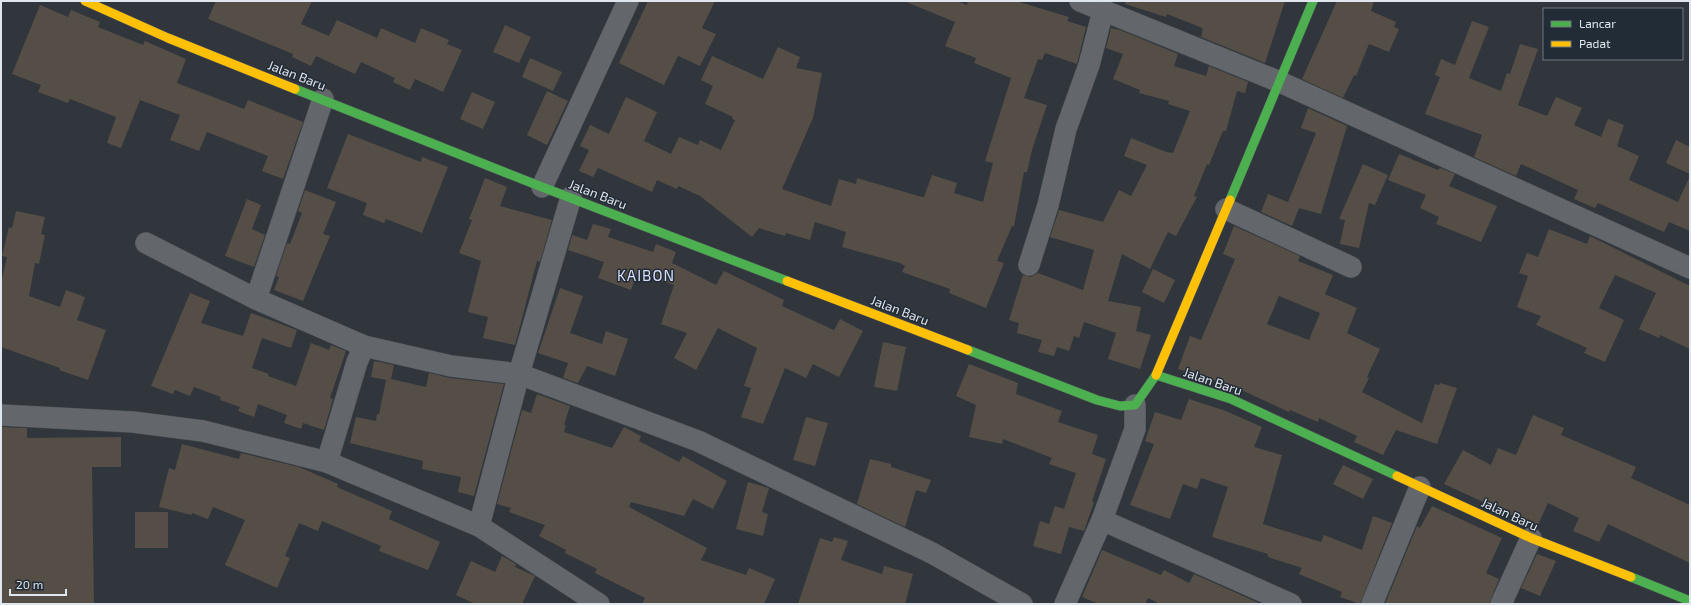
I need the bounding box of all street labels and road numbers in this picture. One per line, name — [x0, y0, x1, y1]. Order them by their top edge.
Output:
street label: Jalan Baru — [266, 57, 328, 93]
street label: Jalan Baru — [567, 176, 629, 212]
street label: Jalan Baru — [869, 292, 931, 328]
street label: Jalan Baru — [1182, 364, 1244, 398]
street label: Jalan Baru — [1479, 494, 1541, 534]

